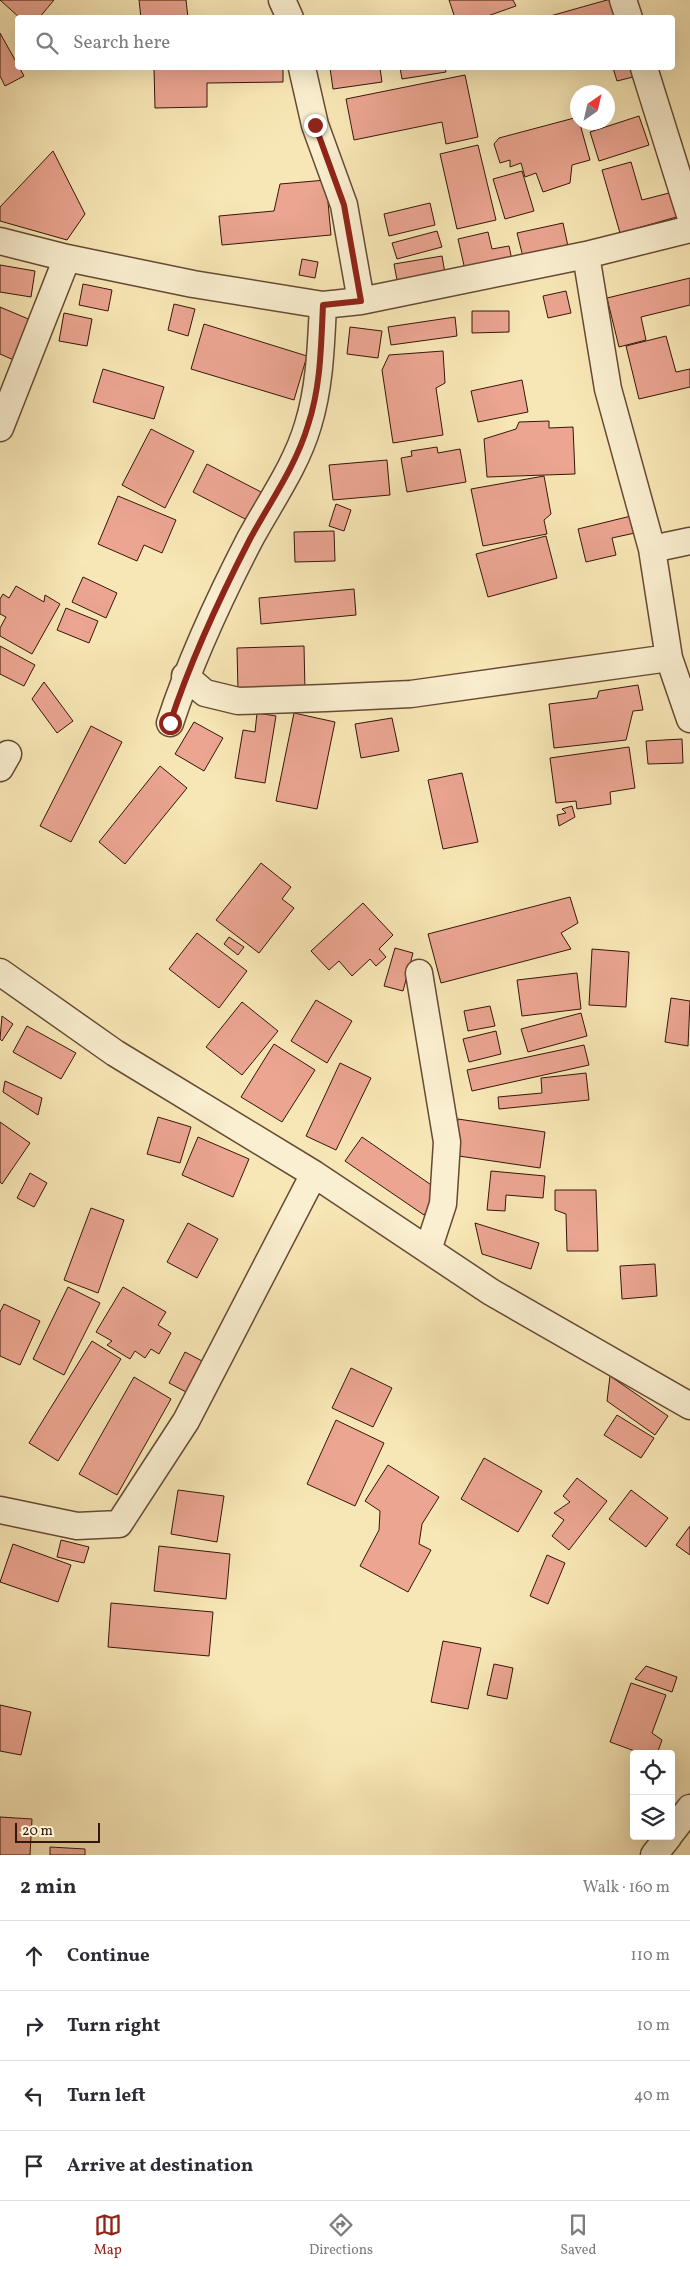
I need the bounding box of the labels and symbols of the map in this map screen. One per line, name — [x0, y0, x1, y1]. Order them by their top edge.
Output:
north arrow — [570, 85, 615, 130]
route end — [304, 114, 327, 137]
route start — [159, 712, 182, 735]
scale bar — [15, 1820, 100, 1843]

